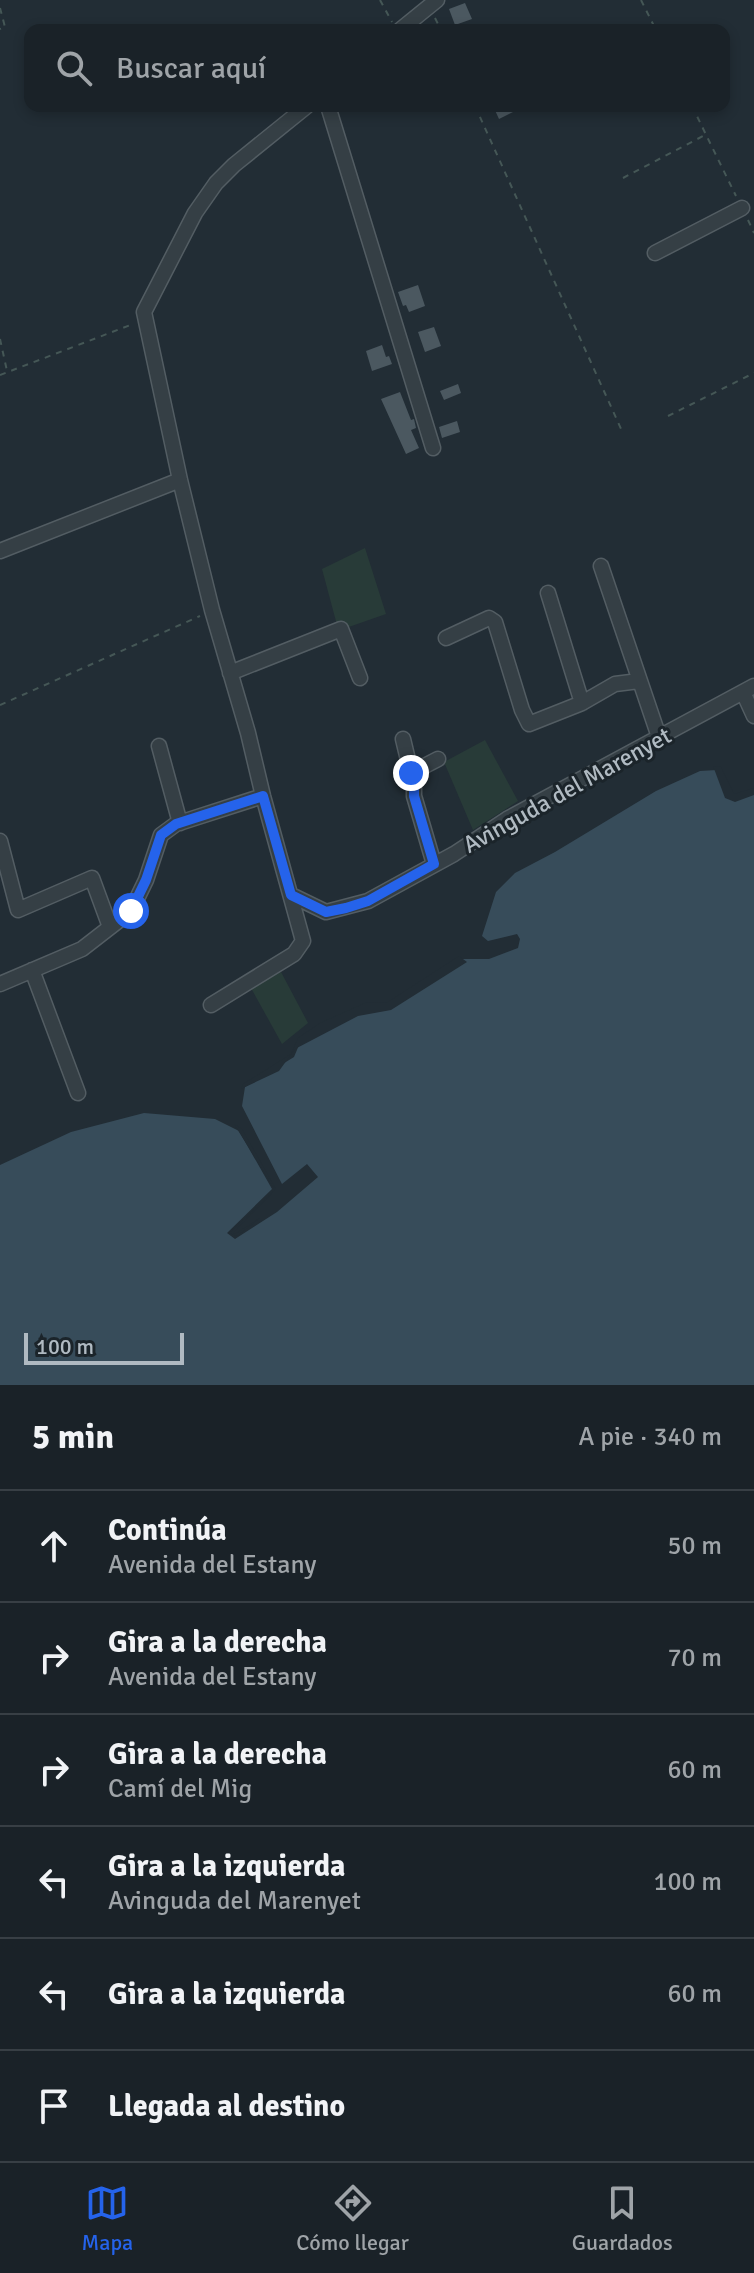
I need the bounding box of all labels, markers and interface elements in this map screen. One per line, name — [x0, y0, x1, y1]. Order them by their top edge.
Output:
search box — [24, 24, 730, 112]
icon: search — [52, 46, 96, 90]
text: Buscar aquí — [116, 50, 266, 87]
street label: Avinguda del Marenyet — [458, 720, 676, 860]
route end — [393, 755, 429, 791]
route start — [113, 893, 149, 929]
scale bar — [24, 1329, 184, 1365]
text: 100 m — [36, 1333, 94, 1360]
text: 5 min — [32, 1416, 114, 1458]
text: A pie · 340 m — [579, 1421, 722, 1453]
text: Continúa — [108, 1512, 227, 1549]
icon: ahead — [32, 1524, 76, 1568]
text: 50 m — [667, 1530, 722, 1562]
text: Avenida del Estany — [108, 1549, 316, 1581]
text: Gira a la derecha — [108, 1624, 327, 1661]
icon: right — [32, 1636, 76, 1680]
text: 70 m — [667, 1642, 722, 1674]
text: Avenida del Estany — [108, 1661, 316, 1693]
text: Gira a la derecha — [108, 1736, 327, 1773]
icon: right — [32, 1748, 76, 1792]
text: 60 m — [667, 1754, 722, 1786]
text: Camí del Mig — [108, 1773, 252, 1805]
text: Gira a la izquierda — [108, 1848, 345, 1885]
icon: left — [32, 1860, 76, 1904]
text: 100 m — [653, 1866, 722, 1898]
text: Avinguda del Marenyet — [108, 1885, 361, 1917]
icon: left — [32, 1972, 76, 2016]
text: Gira a la izquierda — [108, 1976, 345, 2013]
text: 60 m — [667, 1978, 722, 2010]
icon: arrive — [32, 2084, 76, 2128]
text: Llegada al destino — [108, 2088, 345, 2125]
tab: Mapa — [81, 2181, 133, 2256]
tab: Cómo llegar — [296, 2181, 409, 2256]
tab: Guardados — [572, 2181, 673, 2256]

